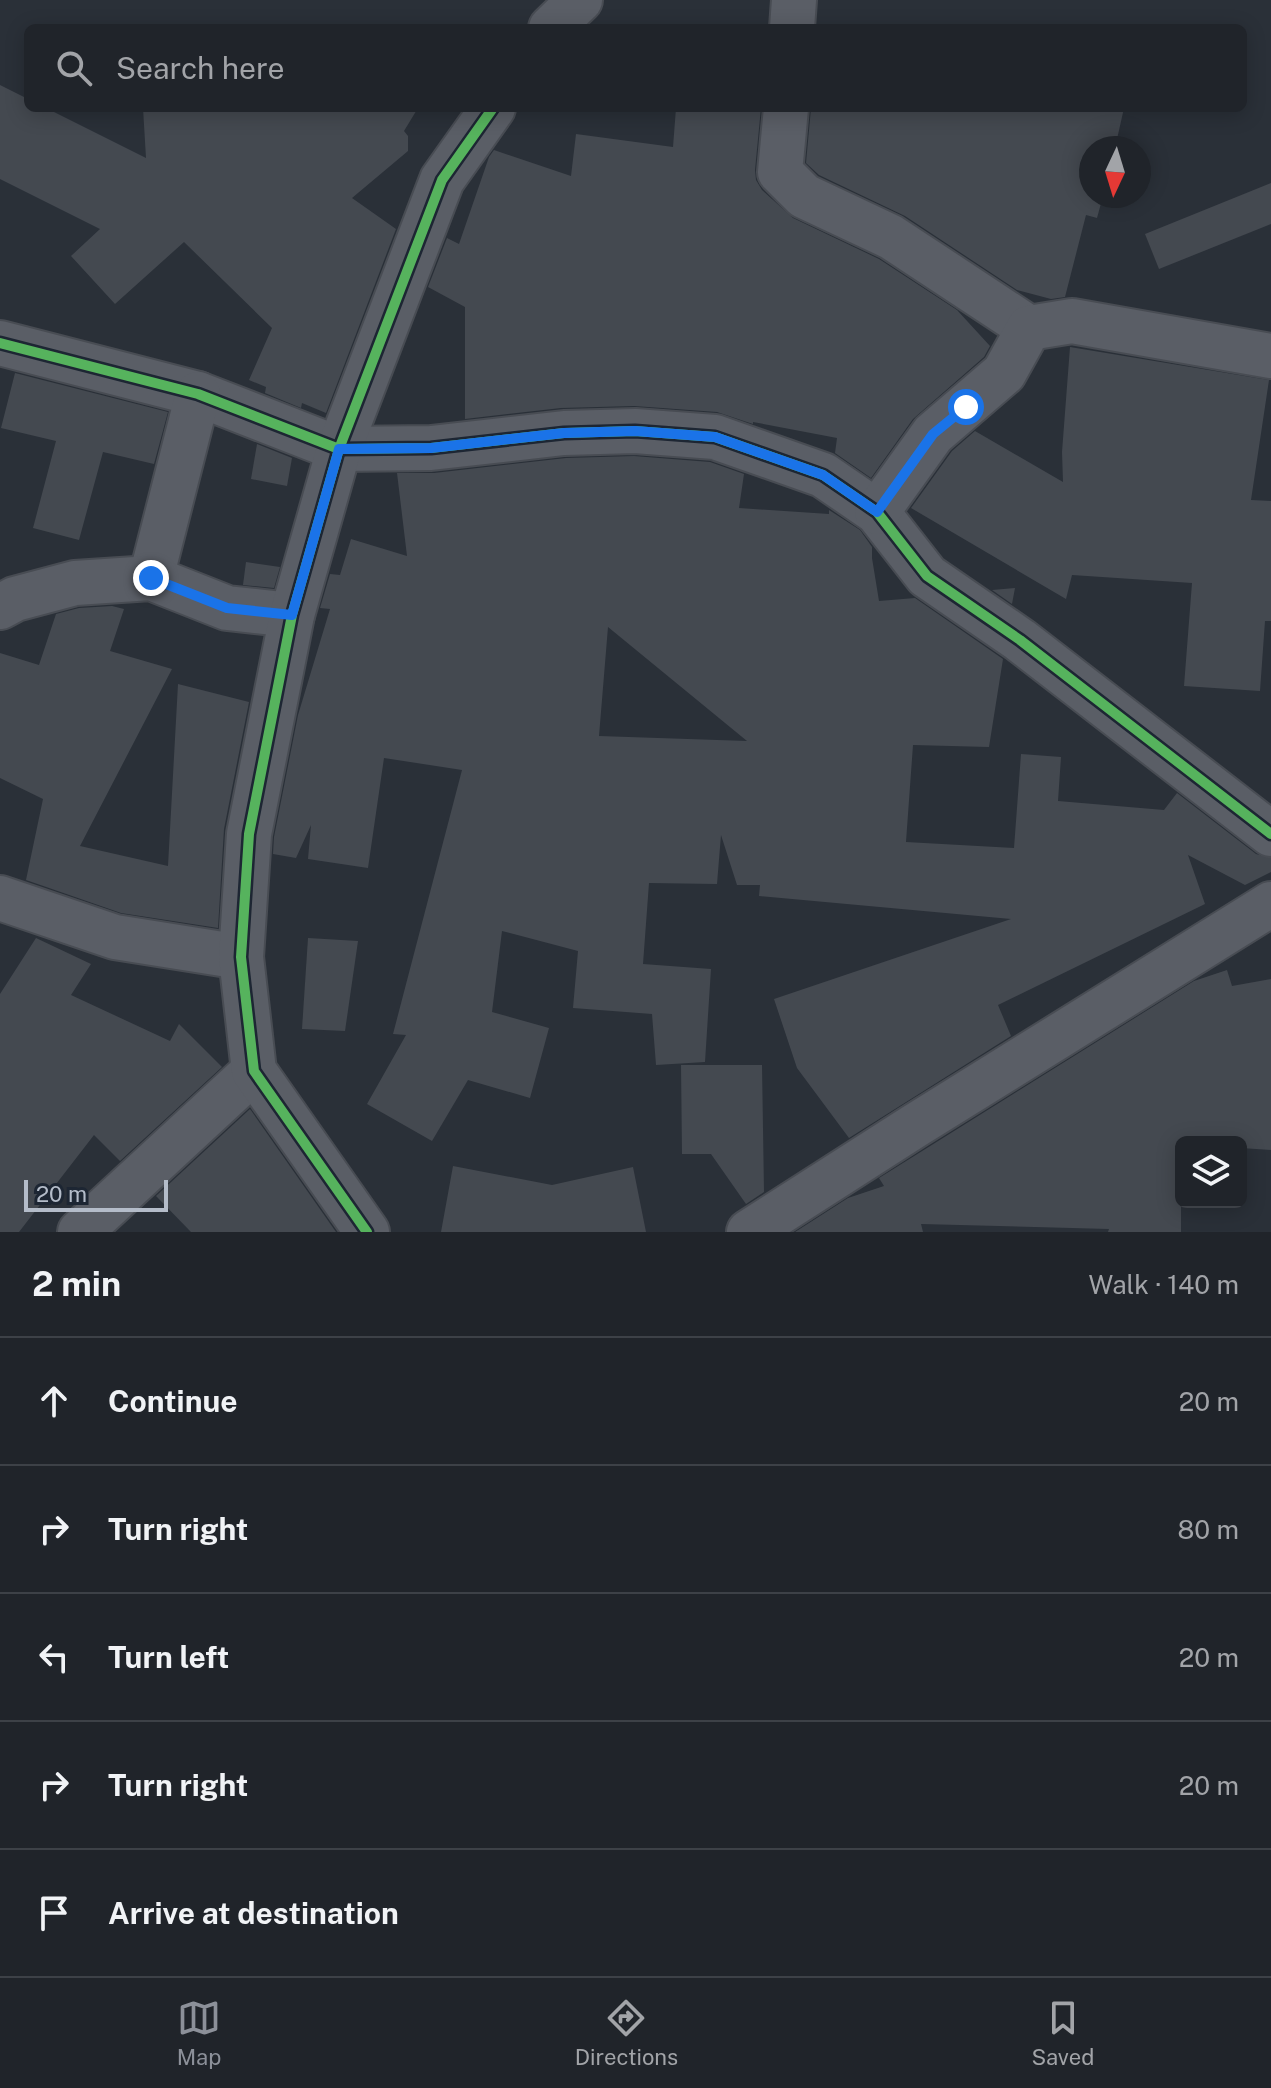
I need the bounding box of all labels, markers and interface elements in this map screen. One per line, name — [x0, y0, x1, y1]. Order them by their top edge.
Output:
search box — [24, 24, 1247, 112]
icon: search — [52, 46, 96, 90]
text: Search here — [116, 50, 284, 86]
north arrow — [1079, 136, 1151, 208]
route start — [948, 389, 984, 425]
route end — [133, 560, 169, 596]
map controls — [1175, 1136, 1247, 1208]
button: layers — [1175, 1136, 1247, 1208]
scale bar — [24, 1176, 168, 1212]
text: 20 m — [36, 1181, 87, 1207]
text: 2 min — [32, 1264, 121, 1304]
text: Walk · 140 m — [1089, 1269, 1239, 1300]
icon: ahead — [32, 1379, 76, 1423]
text: Continue — [108, 1383, 238, 1419]
text: 20 m — [1179, 1386, 1239, 1417]
icon: right — [32, 1507, 76, 1551]
text: Turn right — [108, 1511, 248, 1547]
text: 80 m — [1178, 1514, 1239, 1545]
icon: left — [32, 1635, 76, 1679]
text: Turn left — [108, 1639, 229, 1675]
text: 20 m — [1179, 1642, 1239, 1673]
icon: right — [32, 1763, 76, 1807]
text: Turn right — [108, 1767, 248, 1803]
text: 20 m — [1179, 1770, 1239, 1801]
icon: arrive — [32, 1891, 76, 1935]
text: Arrive at destination — [108, 1895, 399, 1931]
tab: Map — [177, 1996, 221, 2070]
tab: Directions — [575, 1996, 678, 2070]
tab: Saved — [1031, 1996, 1094, 2070]

